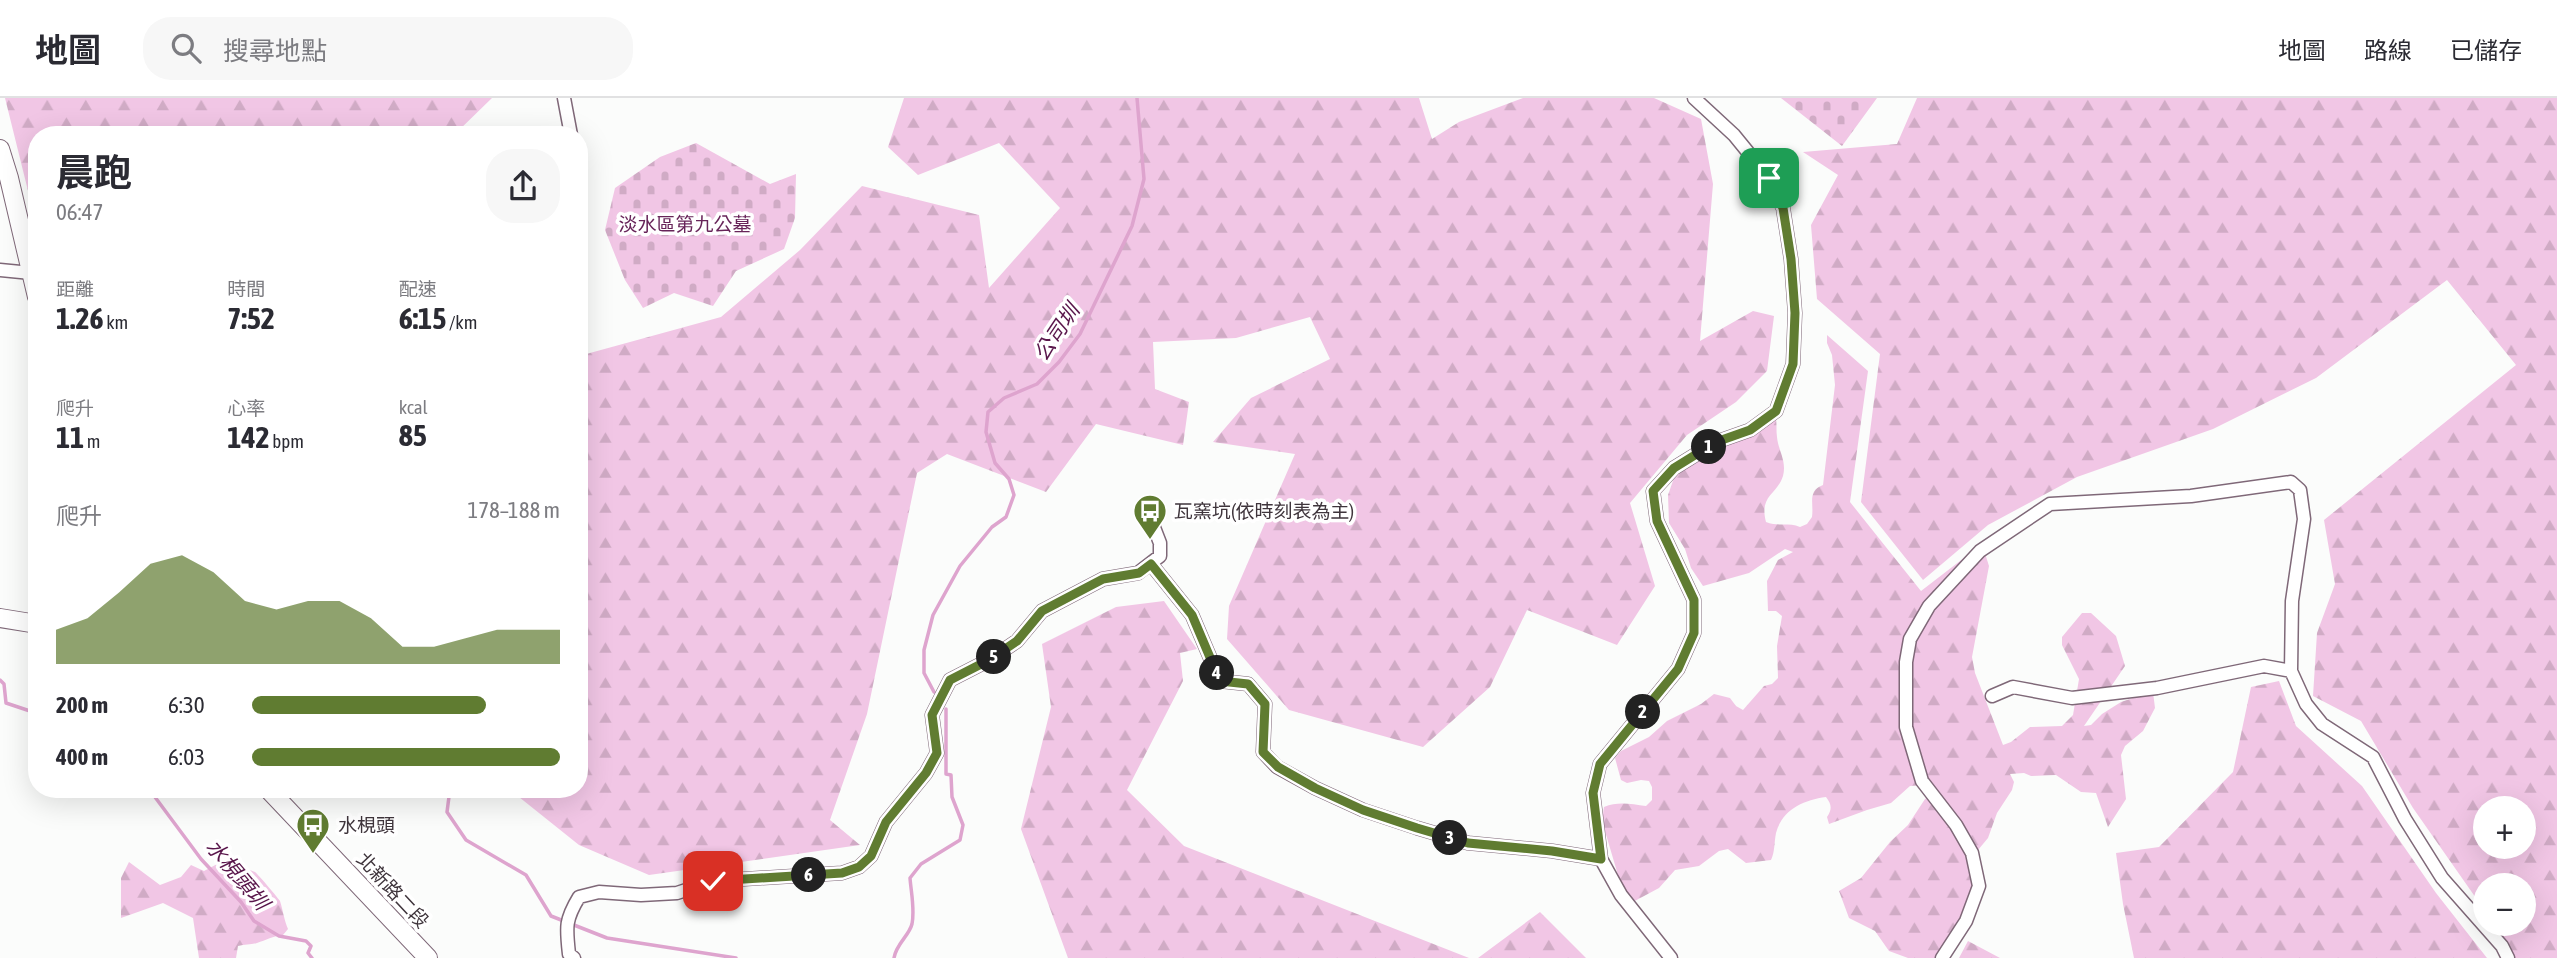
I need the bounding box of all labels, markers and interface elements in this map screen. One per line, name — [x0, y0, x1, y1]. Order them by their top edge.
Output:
search box — [143, 17, 633, 80]
icon: search — [167, 29, 205, 67]
text: 地圖 — [35, 31, 101, 69]
text: 搜尋地點 — [223, 36, 327, 66]
text: 地圖 — [2278, 37, 2326, 64]
text: 路線 — [2364, 37, 2412, 64]
text: 已儲存 — [2450, 37, 2522, 64]
pin — [1739, 148, 1799, 208]
button: share — [486, 149, 560, 223]
text: 晨跑 — [56, 151, 132, 194]
icon: arrive — [1750, 159, 1788, 197]
text: 06:47 — [56, 199, 103, 225]
park label: 淡水區第九公墓 — [618, 213, 752, 235]
text: 距離 — [56, 278, 94, 300]
text: 時間 — [227, 278, 265, 300]
text: 配速 — [399, 278, 437, 300]
water label: 公司圳 — [1028, 297, 1085, 365]
text: 1.26 — [56, 301, 104, 335]
text: 7:52 — [227, 301, 275, 335]
text: 6:15 — [399, 301, 446, 335]
text: km — [104, 311, 128, 333]
text: /km — [446, 311, 477, 333]
text: kcal — [399, 396, 428, 418]
text: 爬升 — [56, 397, 94, 419]
text: 心率 — [227, 397, 265, 419]
text: 85 — [399, 418, 427, 452]
text: 11 — [56, 420, 84, 454]
text: 142 — [227, 420, 270, 454]
text: m — [84, 430, 101, 452]
text: bpm — [270, 430, 304, 452]
pin: 1 — [1692, 430, 1726, 464]
text: 1 — [1704, 435, 1713, 457]
bus stop icon: 瓦窯坑(依時刻表為主) — [1131, 492, 1169, 541]
text: 178–188 m — [467, 497, 560, 523]
place label: 瓦窯坑(依時刻表為主) — [1174, 500, 1354, 522]
text: 爬升 — [56, 503, 102, 529]
pin: 5 — [976, 640, 1012, 674]
text: 5 — [989, 645, 998, 667]
pin: 4 — [1200, 656, 1234, 690]
text: 4 — [1212, 661, 1221, 683]
text: 200 m — [56, 692, 108, 718]
text: 6:30 — [168, 692, 205, 718]
pin: 2 — [1626, 694, 1660, 730]
text: 2 — [1638, 700, 1647, 722]
text: 400 m — [56, 744, 108, 770]
text: 6:03 — [168, 744, 205, 770]
map controls — [2473, 796, 2536, 936]
button: + — [2473, 796, 2536, 859]
bus stop icon: 水梘頭 — [294, 806, 332, 855]
place label: 水梘頭 — [338, 814, 395, 836]
pin: 3 — [1432, 820, 1468, 856]
text: 3 — [1445, 826, 1454, 848]
water label: 水梘頭圳 — [202, 834, 276, 916]
street label: 北新路二段 — [353, 848, 433, 932]
pin — [683, 851, 743, 911]
pin: 6 — [792, 858, 826, 892]
icon: check — [694, 862, 732, 900]
text: 6 — [804, 863, 813, 885]
button: − — [2473, 873, 2536, 936]

